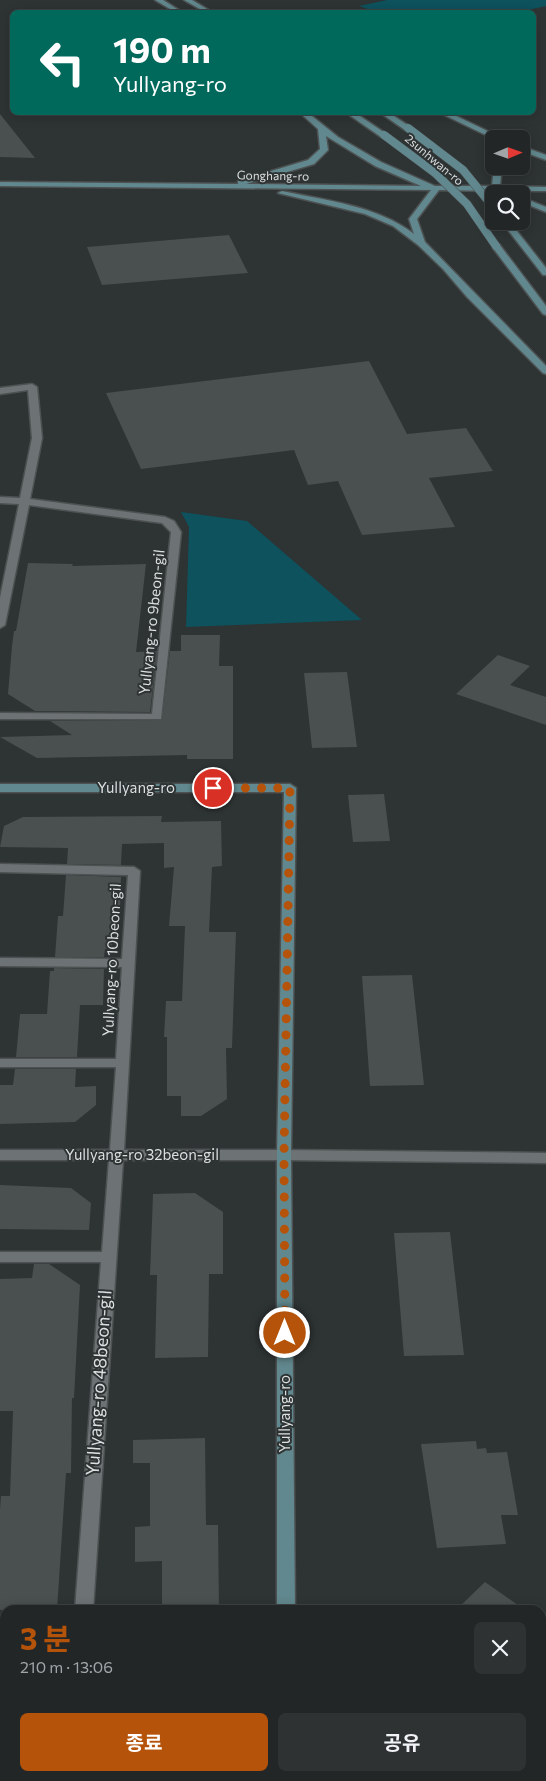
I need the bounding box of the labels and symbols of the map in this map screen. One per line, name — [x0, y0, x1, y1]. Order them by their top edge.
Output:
north arrow — [485, 130, 530, 175]
street label: 2sunhwan-ro — [403, 131, 467, 188]
street label: Gonghang-ro — [237, 167, 309, 183]
street label: Yullyang-ro 9beon-gil — [134, 548, 168, 696]
pin — [192, 767, 234, 809]
street label: Yullyang-ro — [97, 778, 175, 796]
street label: Yullyang-ro 10beon-gil — [98, 883, 124, 1037]
street label: Yullyang-ro 32beon-gil — [65, 1145, 219, 1163]
street label: Yullyang-ro 48beon-gil — [81, 1289, 115, 1477]
position arrow — [258, 1306, 310, 1358]
street label: Yullyang-ro — [275, 1375, 293, 1453]

